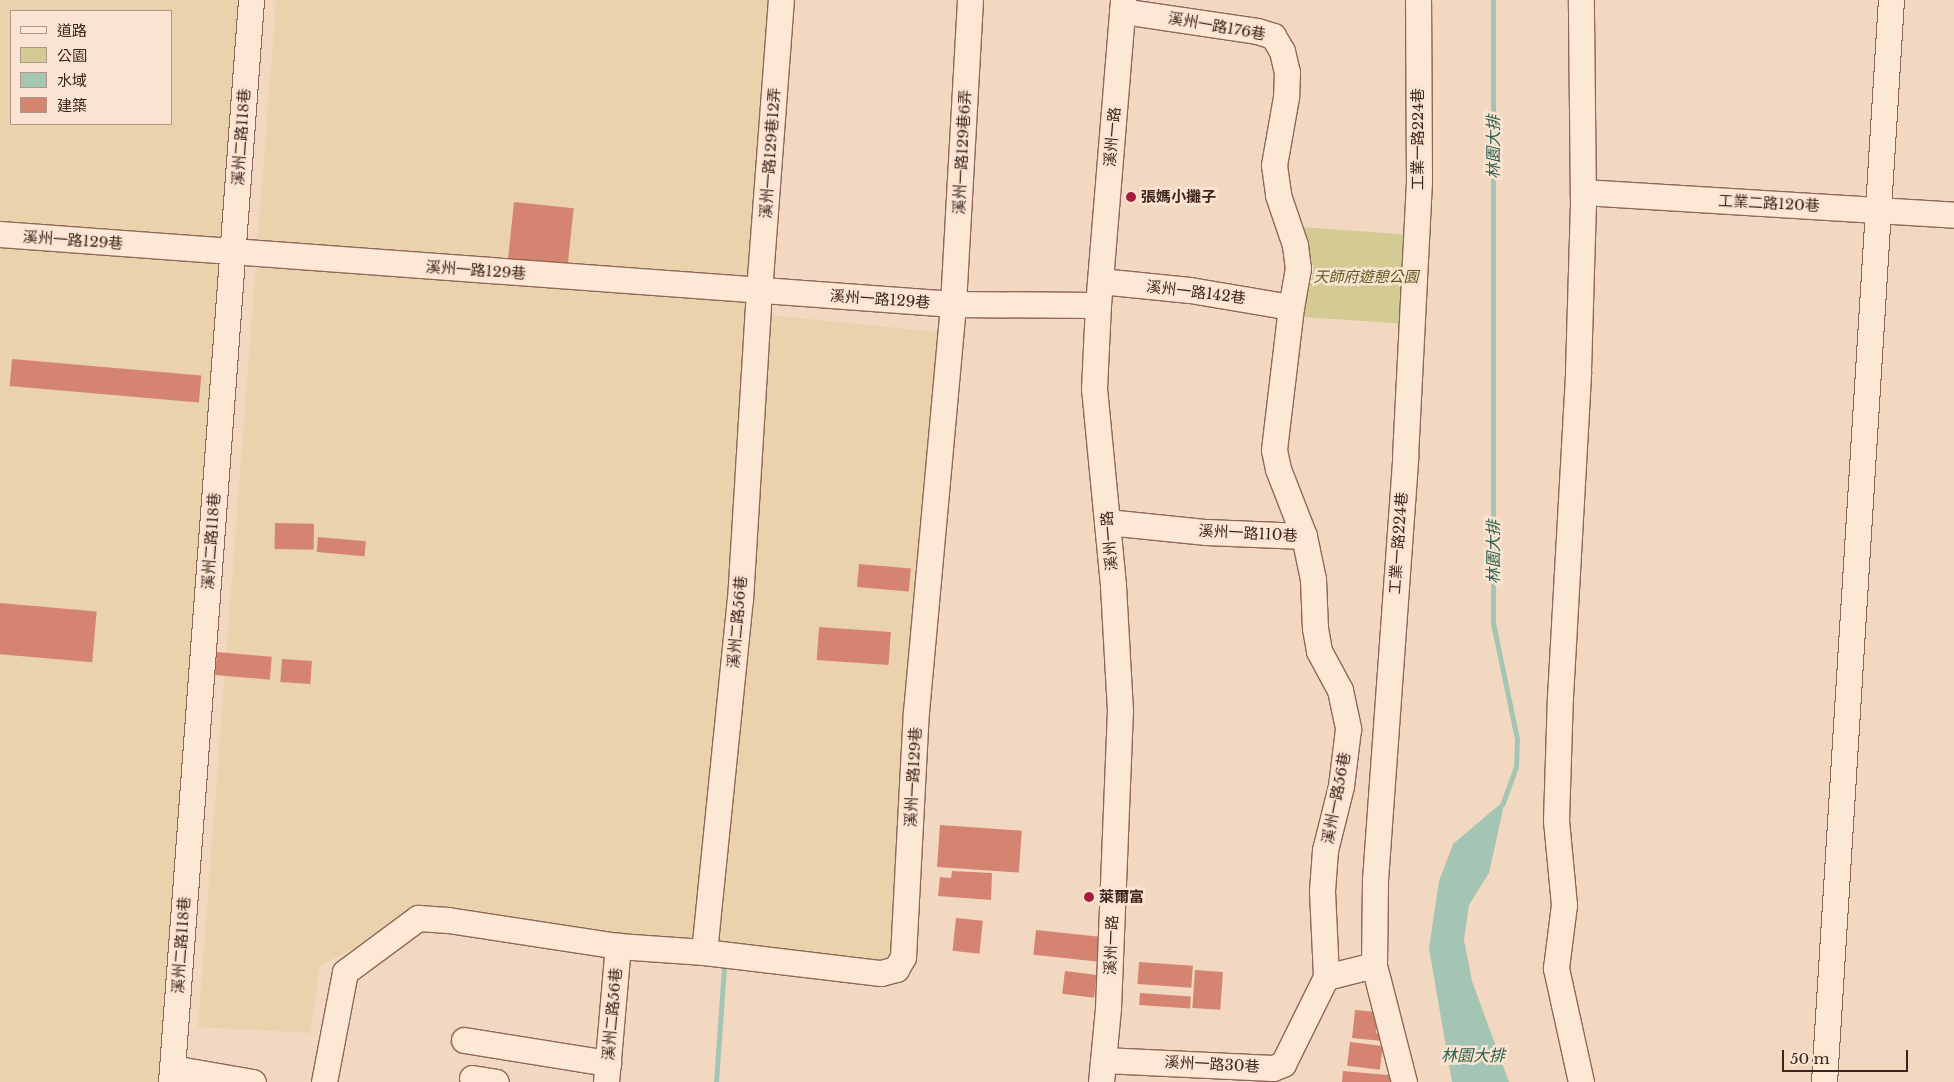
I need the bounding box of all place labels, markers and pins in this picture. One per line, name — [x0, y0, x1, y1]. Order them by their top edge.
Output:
place label: 張媽小攤子 — [1141, 188, 1216, 206]
marker: 張媽小攤子 — [1125, 191, 1137, 203]
place label: 萊爾富 — [1099, 888, 1144, 906]
marker: 萊爾富 — [1083, 891, 1095, 903]

